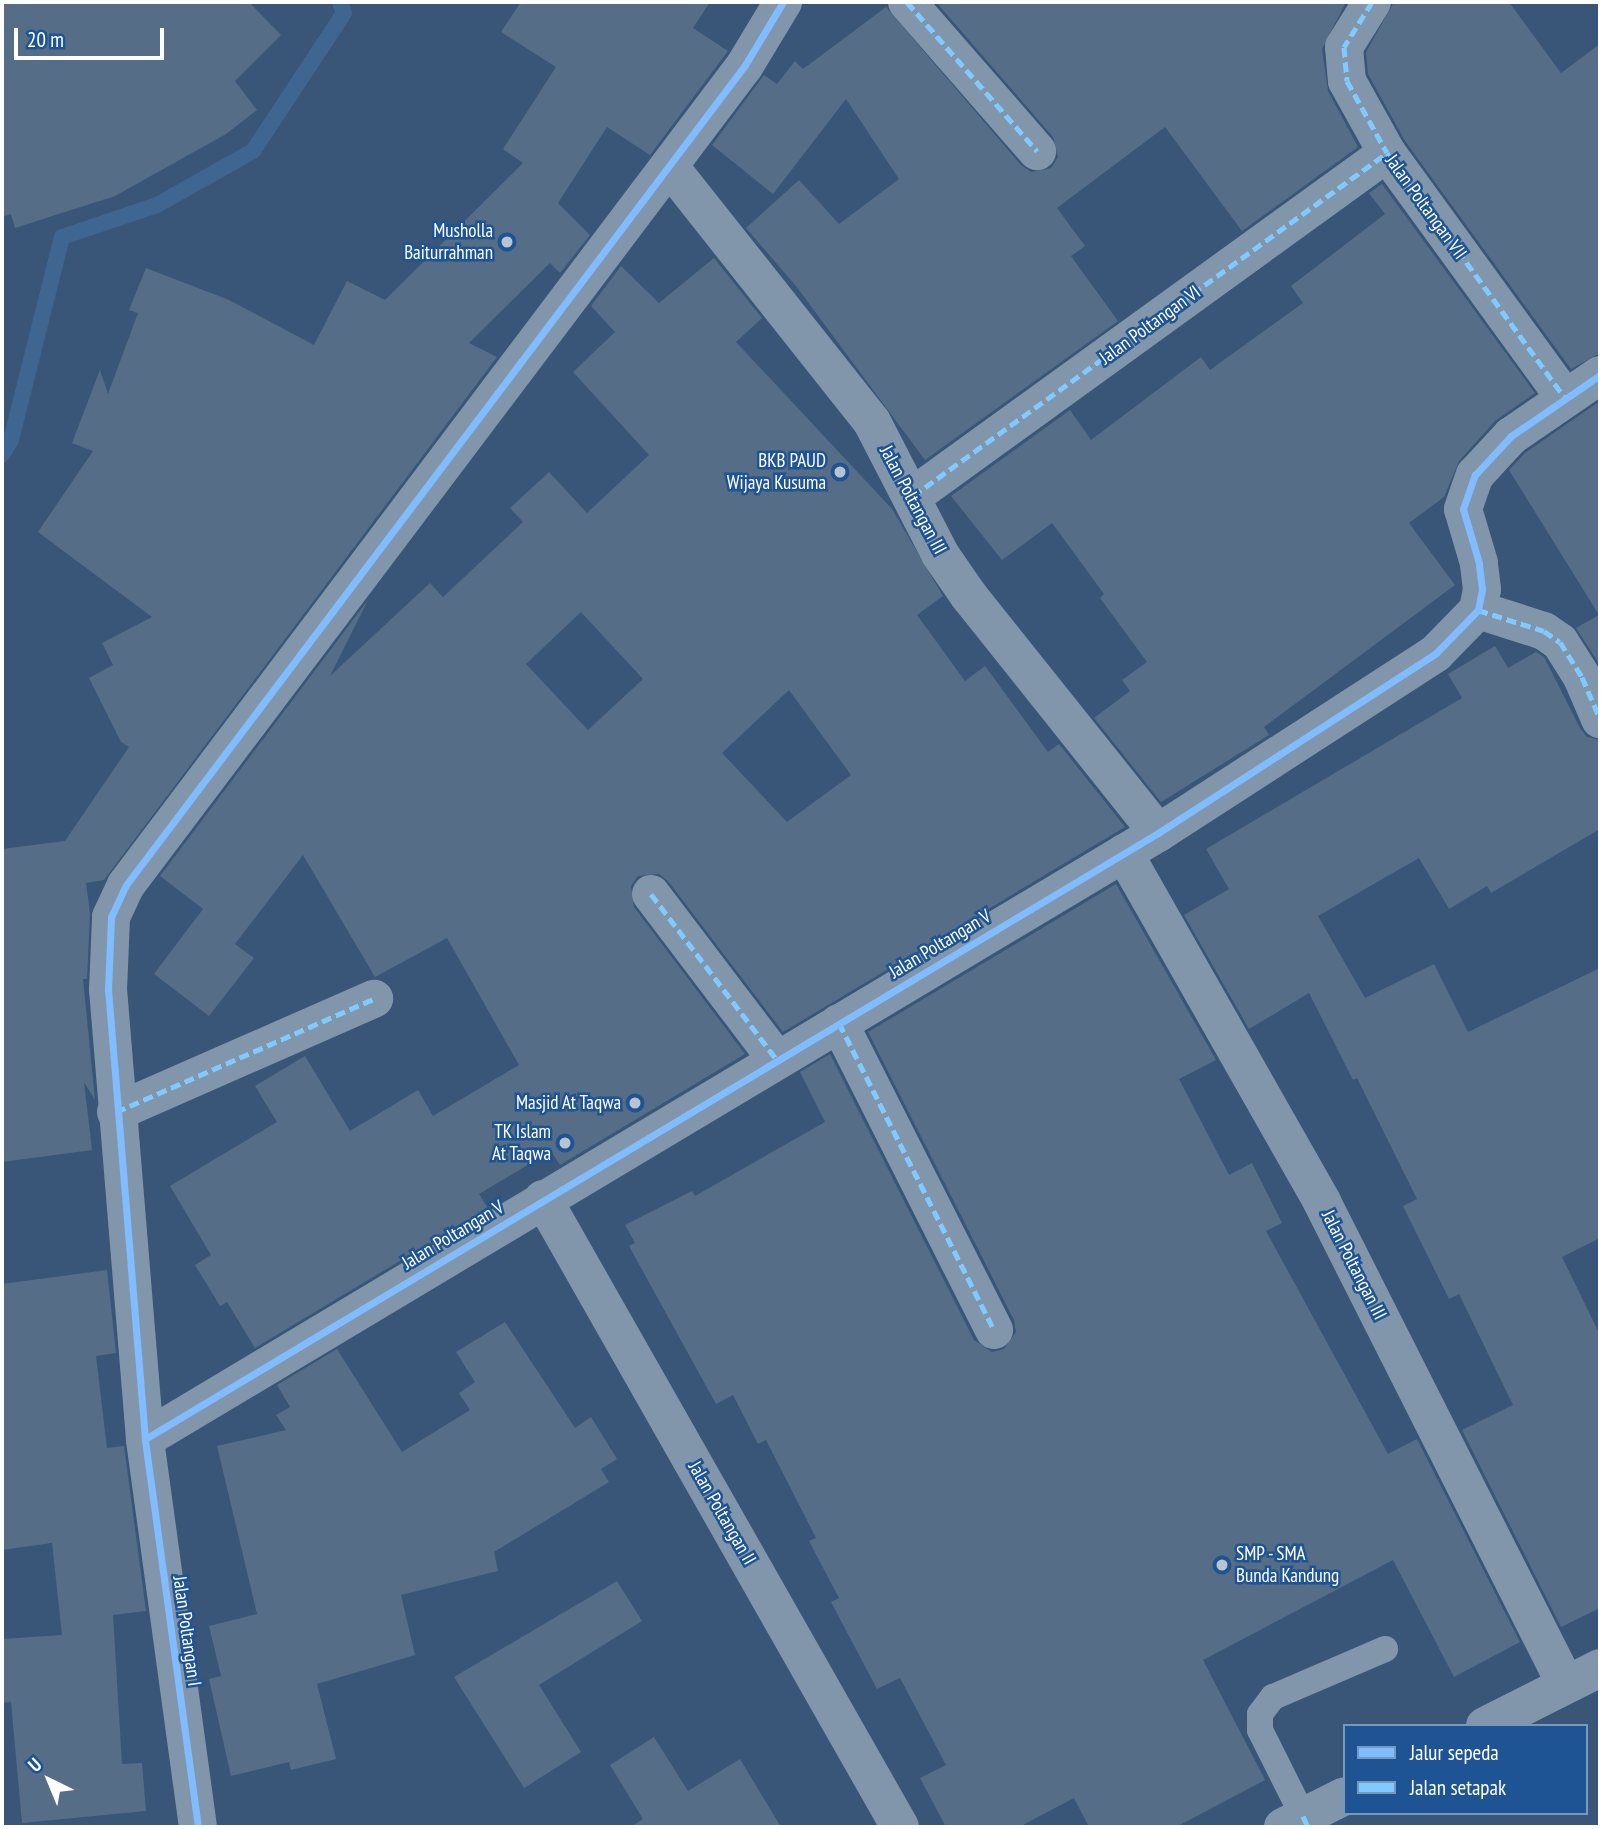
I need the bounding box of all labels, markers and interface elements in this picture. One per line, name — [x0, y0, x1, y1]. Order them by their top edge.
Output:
scale bar — [18, 14, 168, 58]
text: 20 m — [27, 26, 64, 53]
street label: Jalan Poltangan VII — [1380, 150, 1472, 264]
place label: Musholla Baiturrahman — [404, 220, 493, 264]
marker: Musholla Baiturrahman — [499, 234, 515, 250]
street label: Jalan Poltangan VI — [1095, 281, 1205, 369]
street label: Jalan Poltangan III — [875, 442, 951, 558]
place label: BKB PAUD Wijaya Kusuma — [727, 450, 826, 494]
marker: BKB PAUD Wijaya Kusuma — [832, 464, 848, 480]
street label: Jalan Poltangan V — [885, 905, 995, 983]
place label: Masjid At Taqwa — [515, 1092, 621, 1114]
marker: Masjid At Taqwa — [627, 1095, 643, 1111]
place label: TK Islam At Taqwa — [492, 1121, 551, 1165]
marker: TK Islam At Taqwa — [557, 1135, 573, 1151]
street label: Jalan Poltangan V — [398, 1196, 508, 1274]
street label: Jalan Poltangan III — [1317, 1206, 1391, 1324]
street label: Jalan Poltangan II — [683, 1457, 761, 1569]
place label: SMP - SMA Bunda Kandung — [1236, 1543, 1339, 1587]
marker: SMP - SMA Bunda Kandung — [1214, 1557, 1230, 1573]
street label: Jalan Poltangan I — [168, 1574, 206, 1688]
legend — [1343, 1724, 1588, 1815]
text: Jalur sepeda — [1410, 1739, 1499, 1766]
north arrow — [14, 1745, 84, 1815]
text: U — [23, 1753, 46, 1777]
text: Jalan setapak — [1410, 1774, 1506, 1801]

